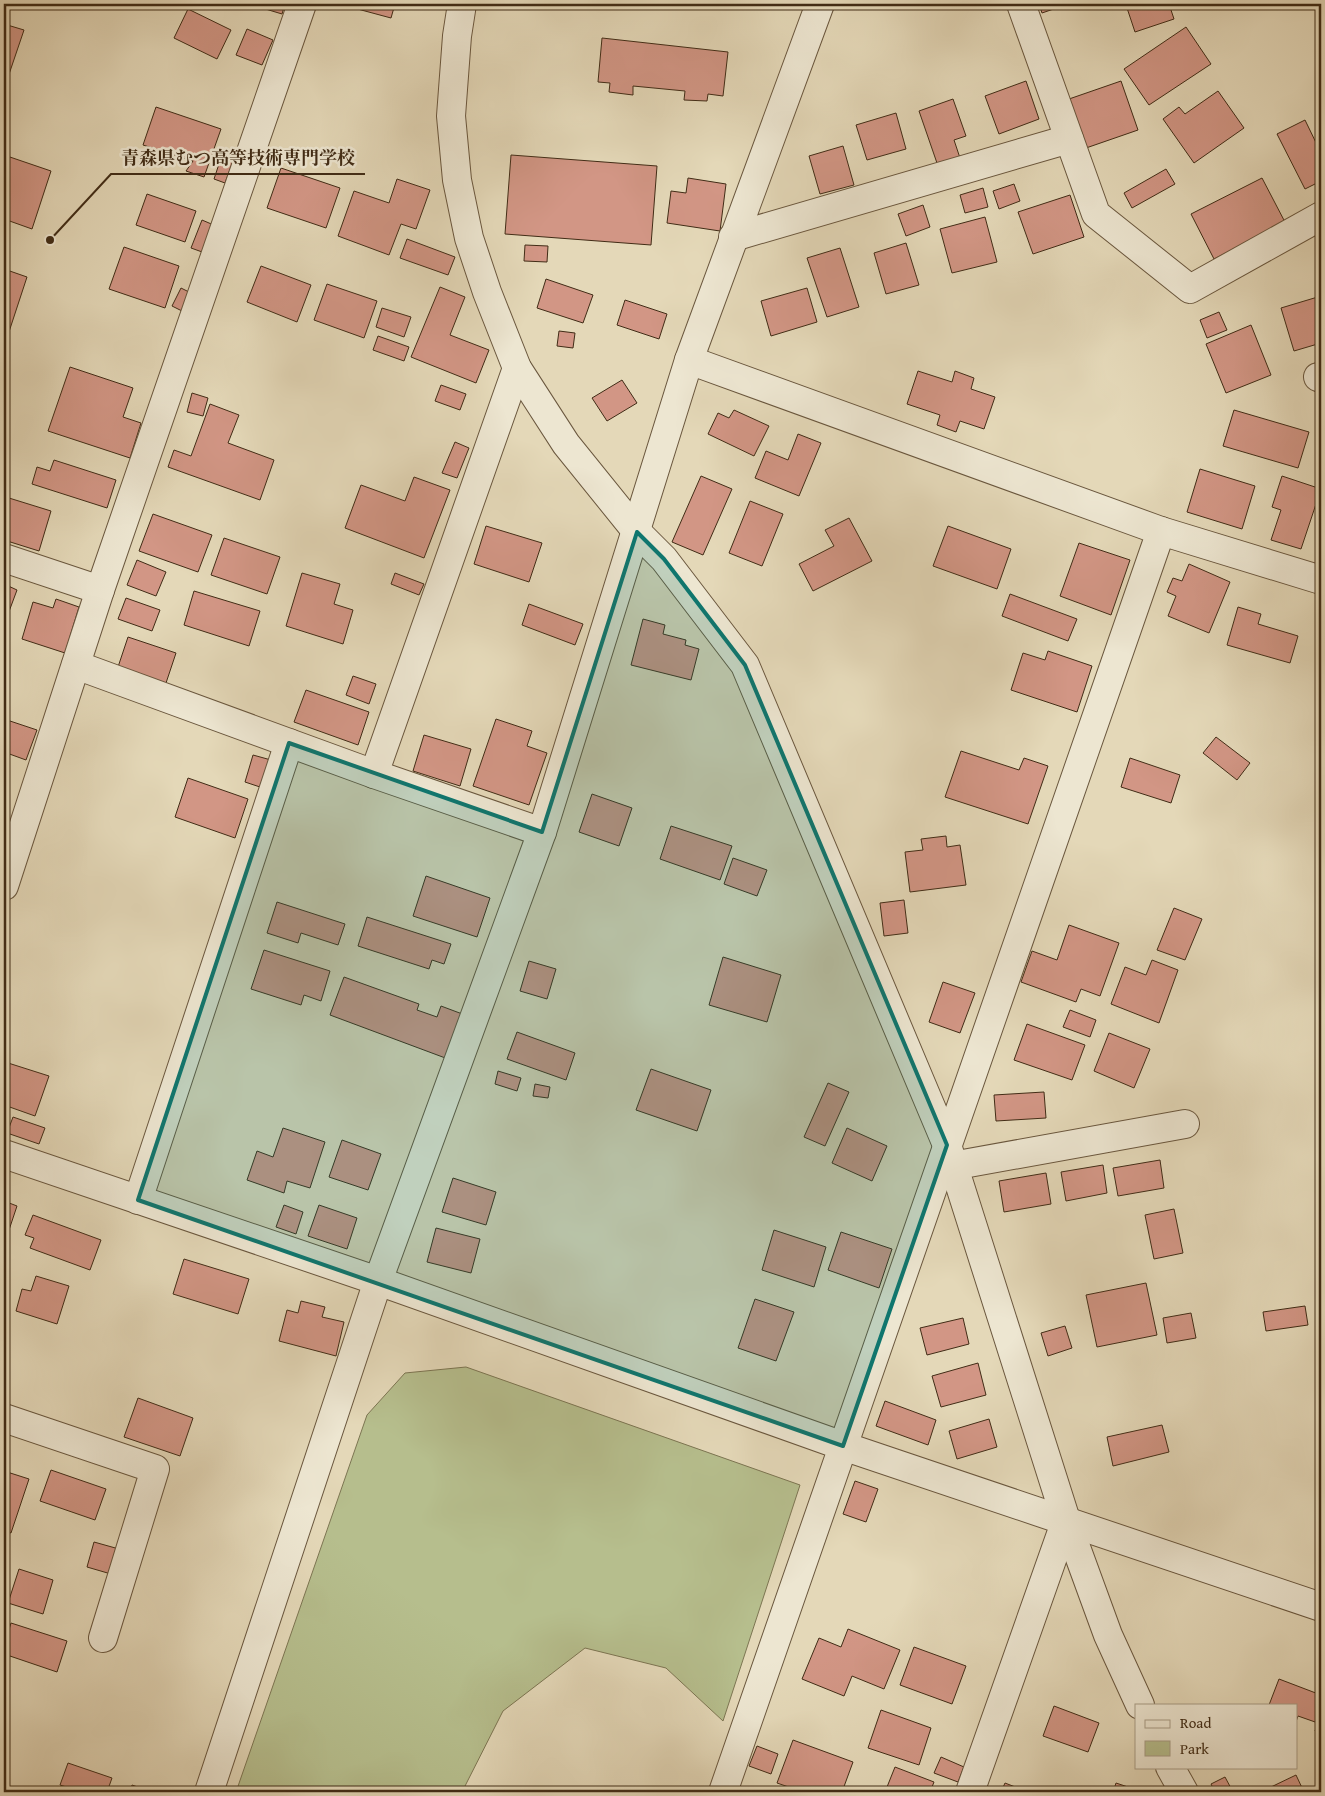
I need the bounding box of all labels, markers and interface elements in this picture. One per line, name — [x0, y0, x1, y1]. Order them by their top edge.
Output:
callout: 青森県むつ高等技術専門学校 — [111, 141, 365, 174]
text: 青森県むつ高等技術専門学校 — [121, 144, 355, 171]
legend — [1135, 1704, 1298, 1768]
text: Road — [1180, 1712, 1211, 1733]
text: Park — [1180, 1738, 1209, 1759]

